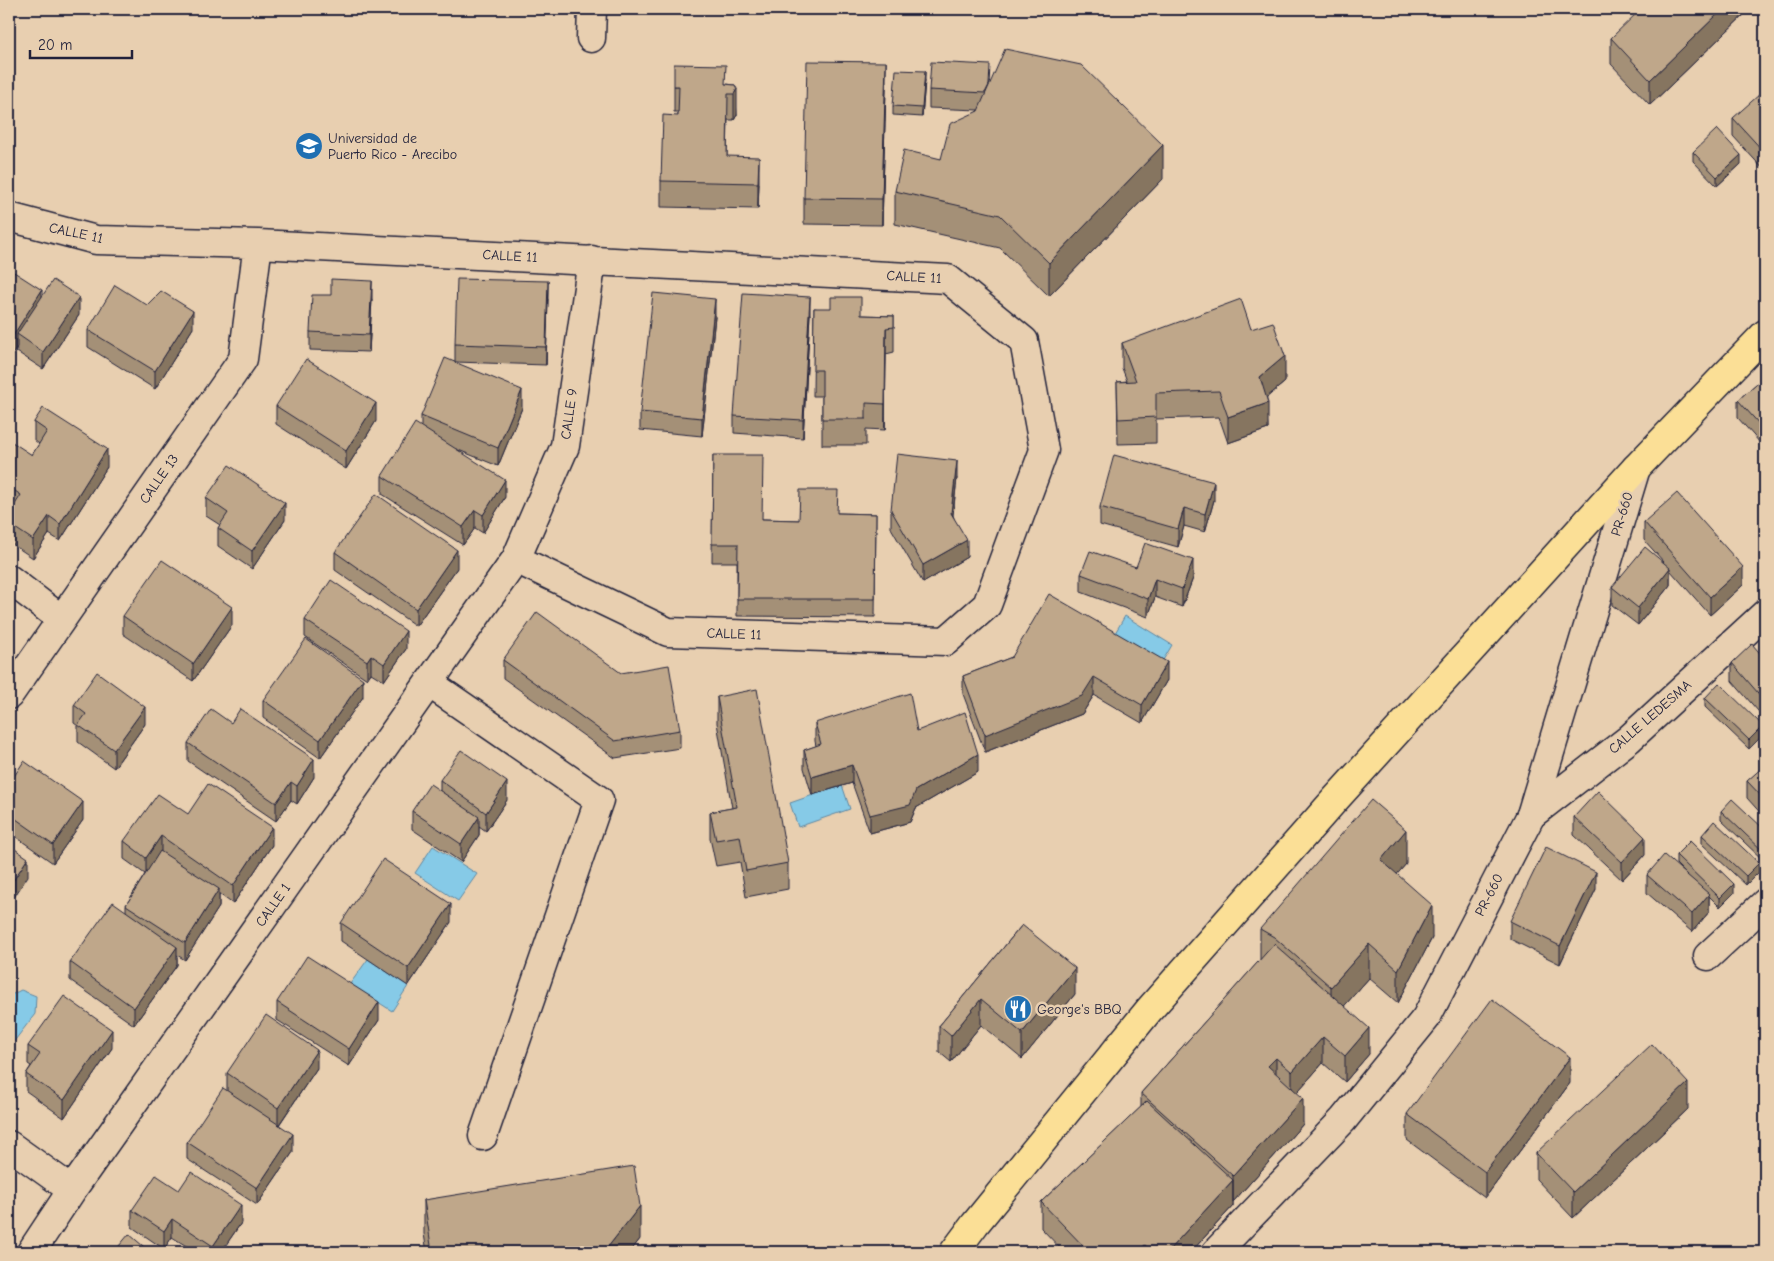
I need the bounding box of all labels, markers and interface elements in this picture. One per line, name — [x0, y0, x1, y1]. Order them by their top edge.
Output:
scale bar — [30, 28, 132, 60]
text: 20 m — [38, 36, 72, 54]
place label: Universidad de Puerto Rico - Arecibo — [328, 130, 457, 163]
school or university icon: Universidad de Puerto Rico - Arecibo — [294, 131, 324, 161]
street label: CALLE 11 — [47, 219, 105, 247]
street label: CALLE 11 — [482, 246, 538, 266]
street label: CALLE 11 — [886, 267, 942, 287]
street label: CALLE 9 — [557, 387, 581, 441]
street label: CALLE 13 — [136, 451, 182, 507]
street label: PR-660 — [1607, 490, 1637, 538]
street label: CALLE 11 — [706, 625, 762, 643]
street label: CALLE LEDESMA — [1605, 676, 1695, 758]
street label: PR-660 — [1471, 871, 1507, 919]
street label: CALLE 1 — [252, 880, 294, 930]
restaurant icon: George's BBQ — [1003, 994, 1033, 1024]
place label: George's BBQ — [1037, 1001, 1122, 1018]

